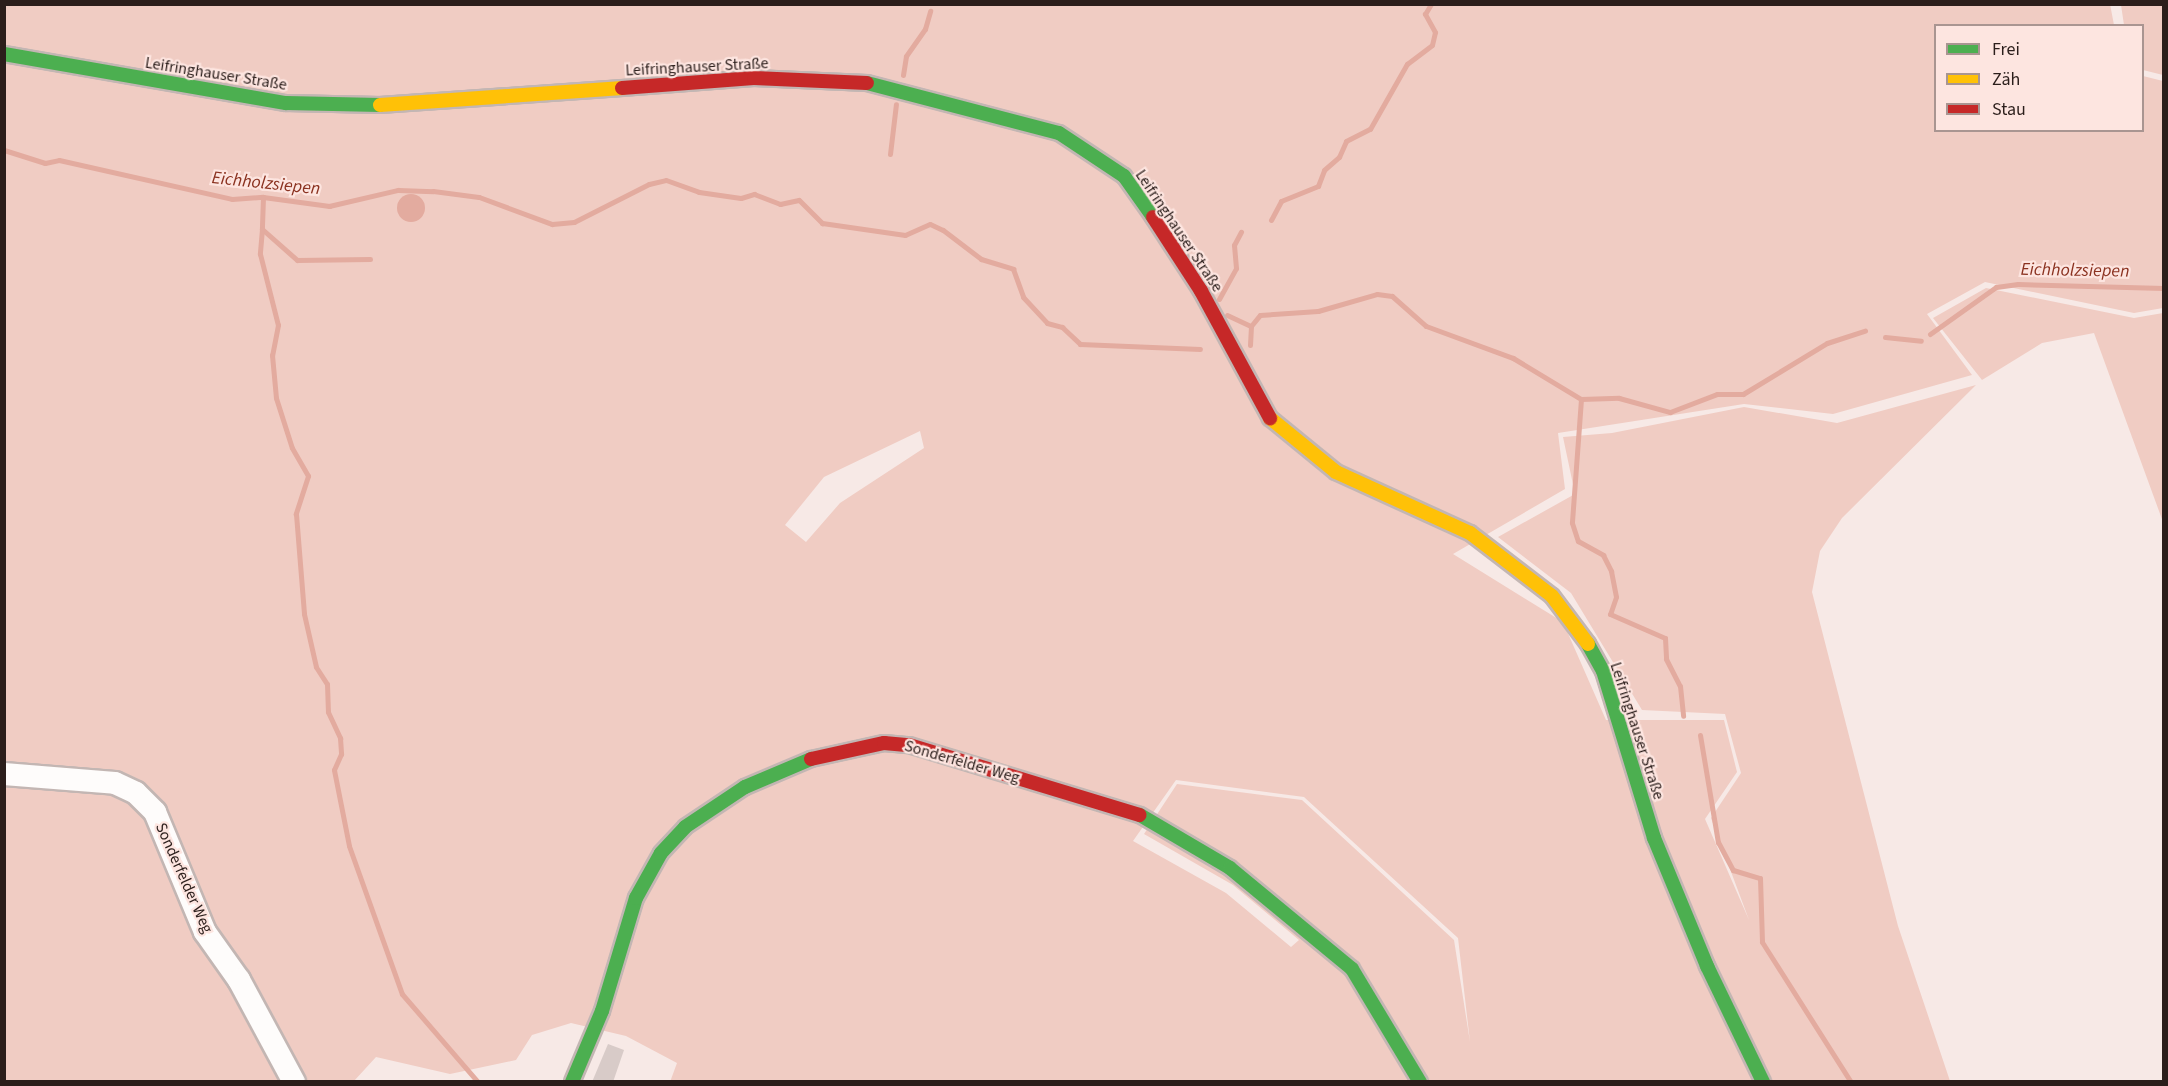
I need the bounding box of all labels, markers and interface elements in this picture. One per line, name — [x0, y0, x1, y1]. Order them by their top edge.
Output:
legend — [1934, 24, 2144, 132]
text: Frei — [1992, 37, 2020, 62]
street label: Leifringhauser Straße — [144, 53, 288, 95]
street label: Leifringhauser Straße — [625, 54, 769, 80]
text: Zäh — [1992, 67, 2020, 92]
text: Stau — [1992, 97, 2026, 122]
street label: Leifringhauser Straße — [1131, 166, 1227, 296]
water label: Eichholzsiepen — [211, 168, 321, 200]
water label: Eichholzsiepen — [2020, 259, 2130, 283]
street label: Leifringhauser Straße — [1606, 660, 1668, 802]
street label: Sonderfelder Weg — [902, 736, 1022, 788]
street label: Sonderfelder Weg — [151, 820, 217, 936]

